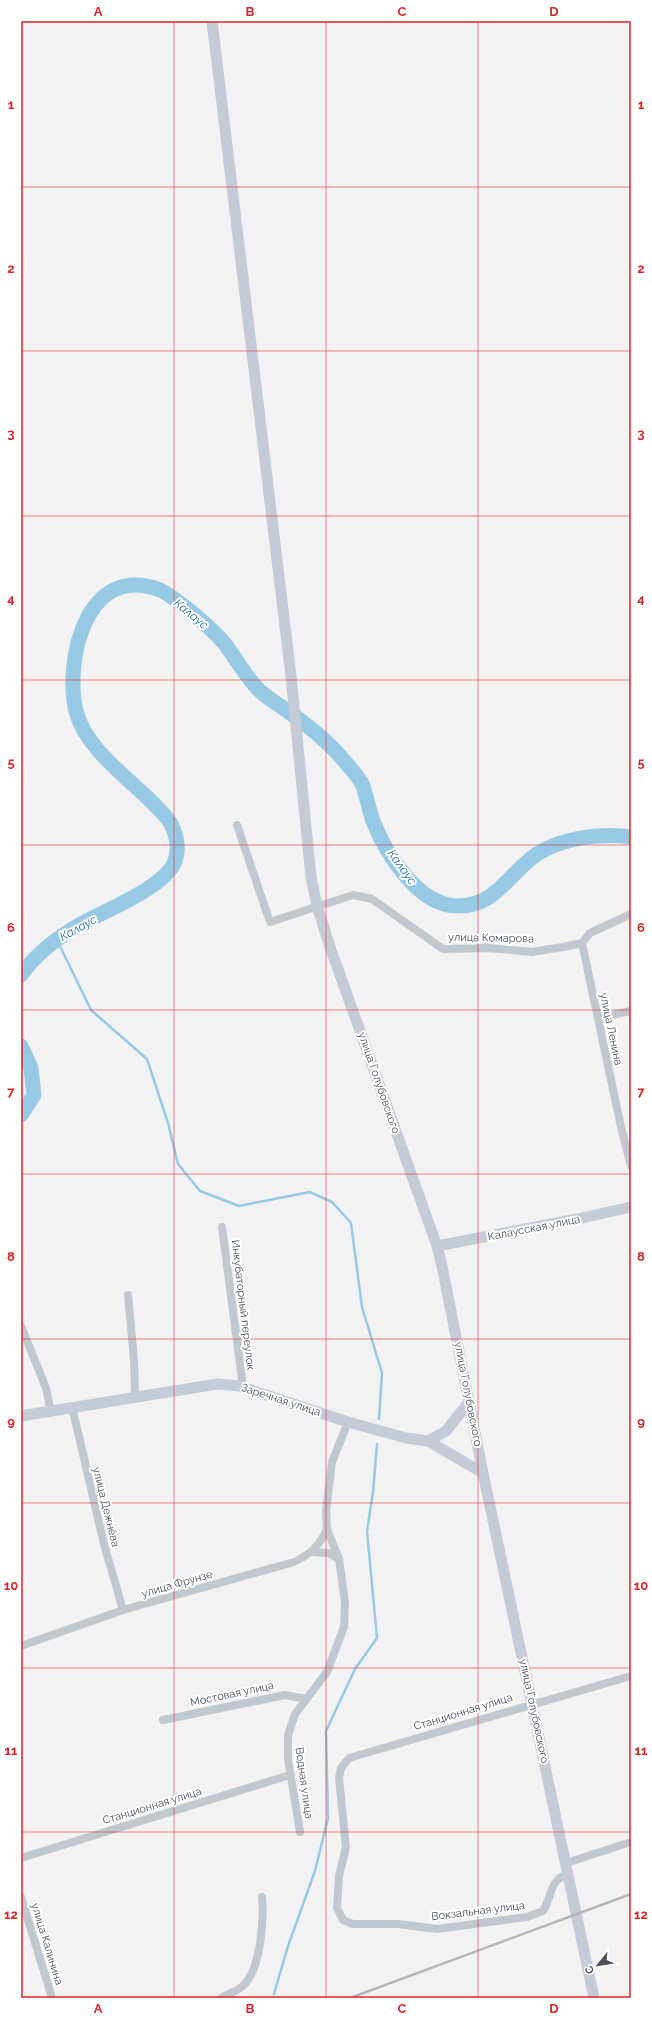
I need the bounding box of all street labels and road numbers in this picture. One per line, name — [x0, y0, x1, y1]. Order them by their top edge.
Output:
street label: улица Комарова — [448, 931, 534, 945]
street label: улица Ленина — [597, 992, 625, 1066]
street label: улица Голубовского — [356, 1031, 403, 1136]
street label: Калаусская улица — [487, 1213, 581, 1243]
street label: Инкубаторный переулок — [229, 1239, 257, 1371]
street label: улица Голубовского — [451, 1340, 485, 1448]
street label: Заречная улица — [240, 1381, 322, 1419]
street label: улица Дежнёва — [90, 1466, 122, 1548]
street label: улица Фрунзе — [140, 1568, 215, 1600]
street label: улица Голубовского — [517, 1658, 552, 1765]
street label: Мостовая улица — [189, 1679, 275, 1709]
street label: Станционная улица — [412, 1691, 514, 1733]
street label: Водная улица — [293, 1746, 315, 1820]
street label: Станционная улица — [101, 1785, 203, 1827]
street label: Вокзальная улица — [431, 1899, 525, 1923]
street label: улица Калинина — [28, 1901, 66, 1987]

